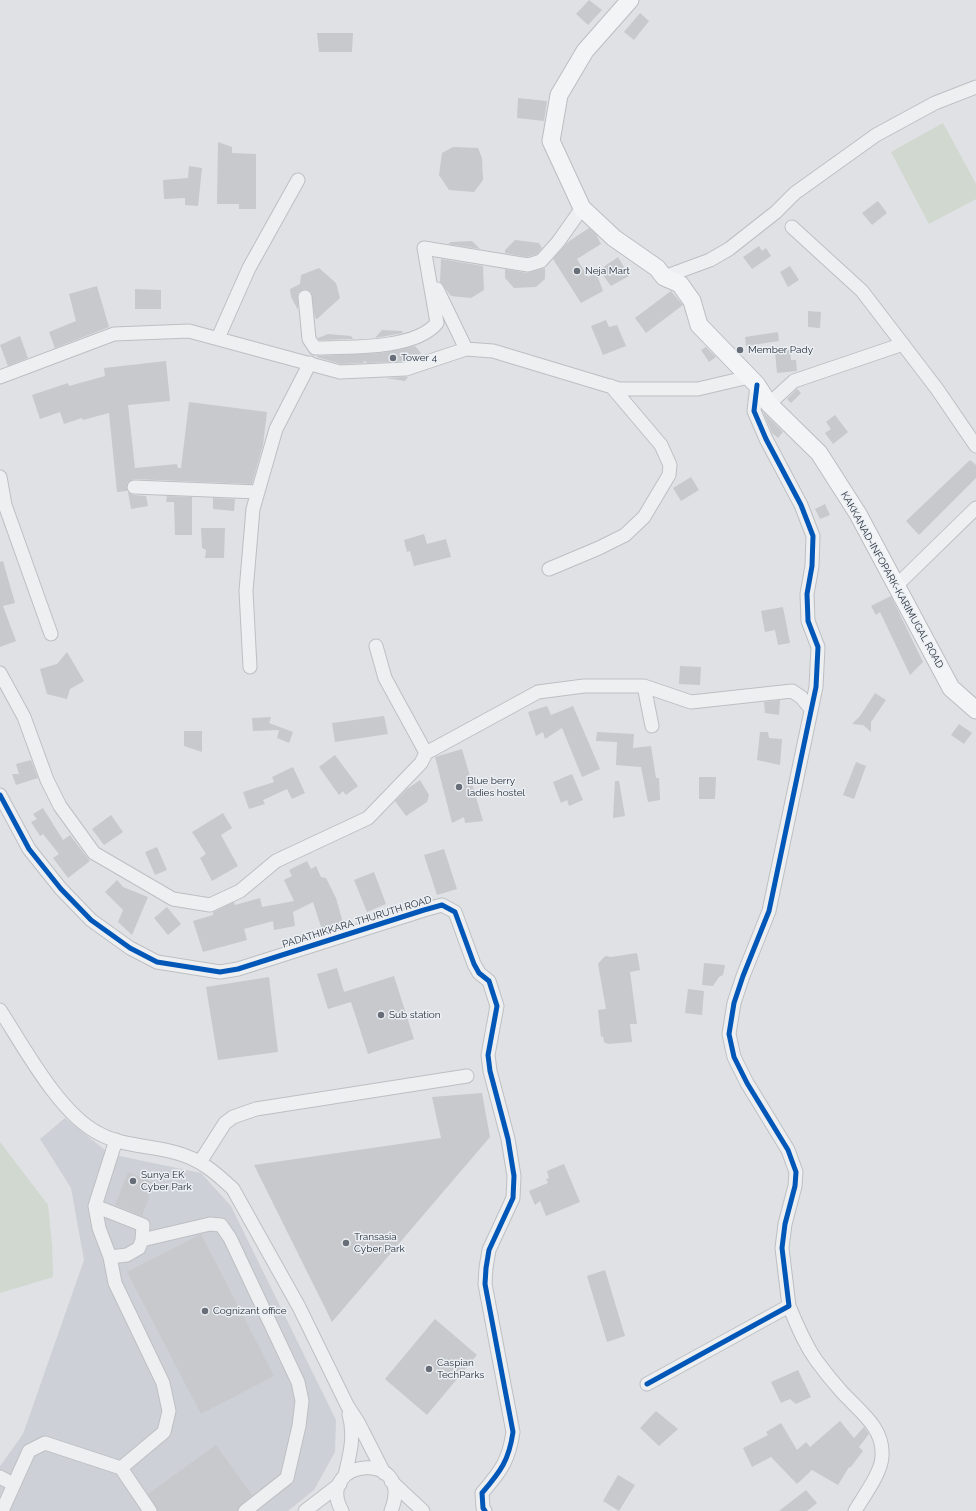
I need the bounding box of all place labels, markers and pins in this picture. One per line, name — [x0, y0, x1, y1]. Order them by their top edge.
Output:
place label: Neja Mart — [585, 265, 630, 277]
marker: Neja Mart — [572, 266, 582, 276]
place label: Member Pady — [748, 344, 813, 356]
marker: Member Pady — [735, 345, 745, 355]
place label: Tower 4 — [401, 352, 437, 364]
marker: Tower 4 — [388, 353, 398, 363]
place label: Blue berry ladies hostel — [467, 775, 525, 798]
marker: Blue berry ladies hostel — [454, 782, 464, 792]
place label: Sub station — [389, 1009, 441, 1021]
marker: Sub station — [376, 1010, 386, 1020]
place label: Sunya EK Cyber Park — [141, 1169, 192, 1192]
marker: Sunya EK Cyber Park — [128, 1176, 138, 1186]
place label: Transasia Cyber Park — [354, 1231, 405, 1254]
marker: Transasia Cyber Park — [341, 1238, 351, 1248]
place label: Cognizant office — [213, 1305, 287, 1317]
marker: Cognizant office — [200, 1306, 210, 1316]
place label: Caspian TechParks — [437, 1357, 484, 1380]
marker: Caspian TechParks — [424, 1364, 434, 1374]

